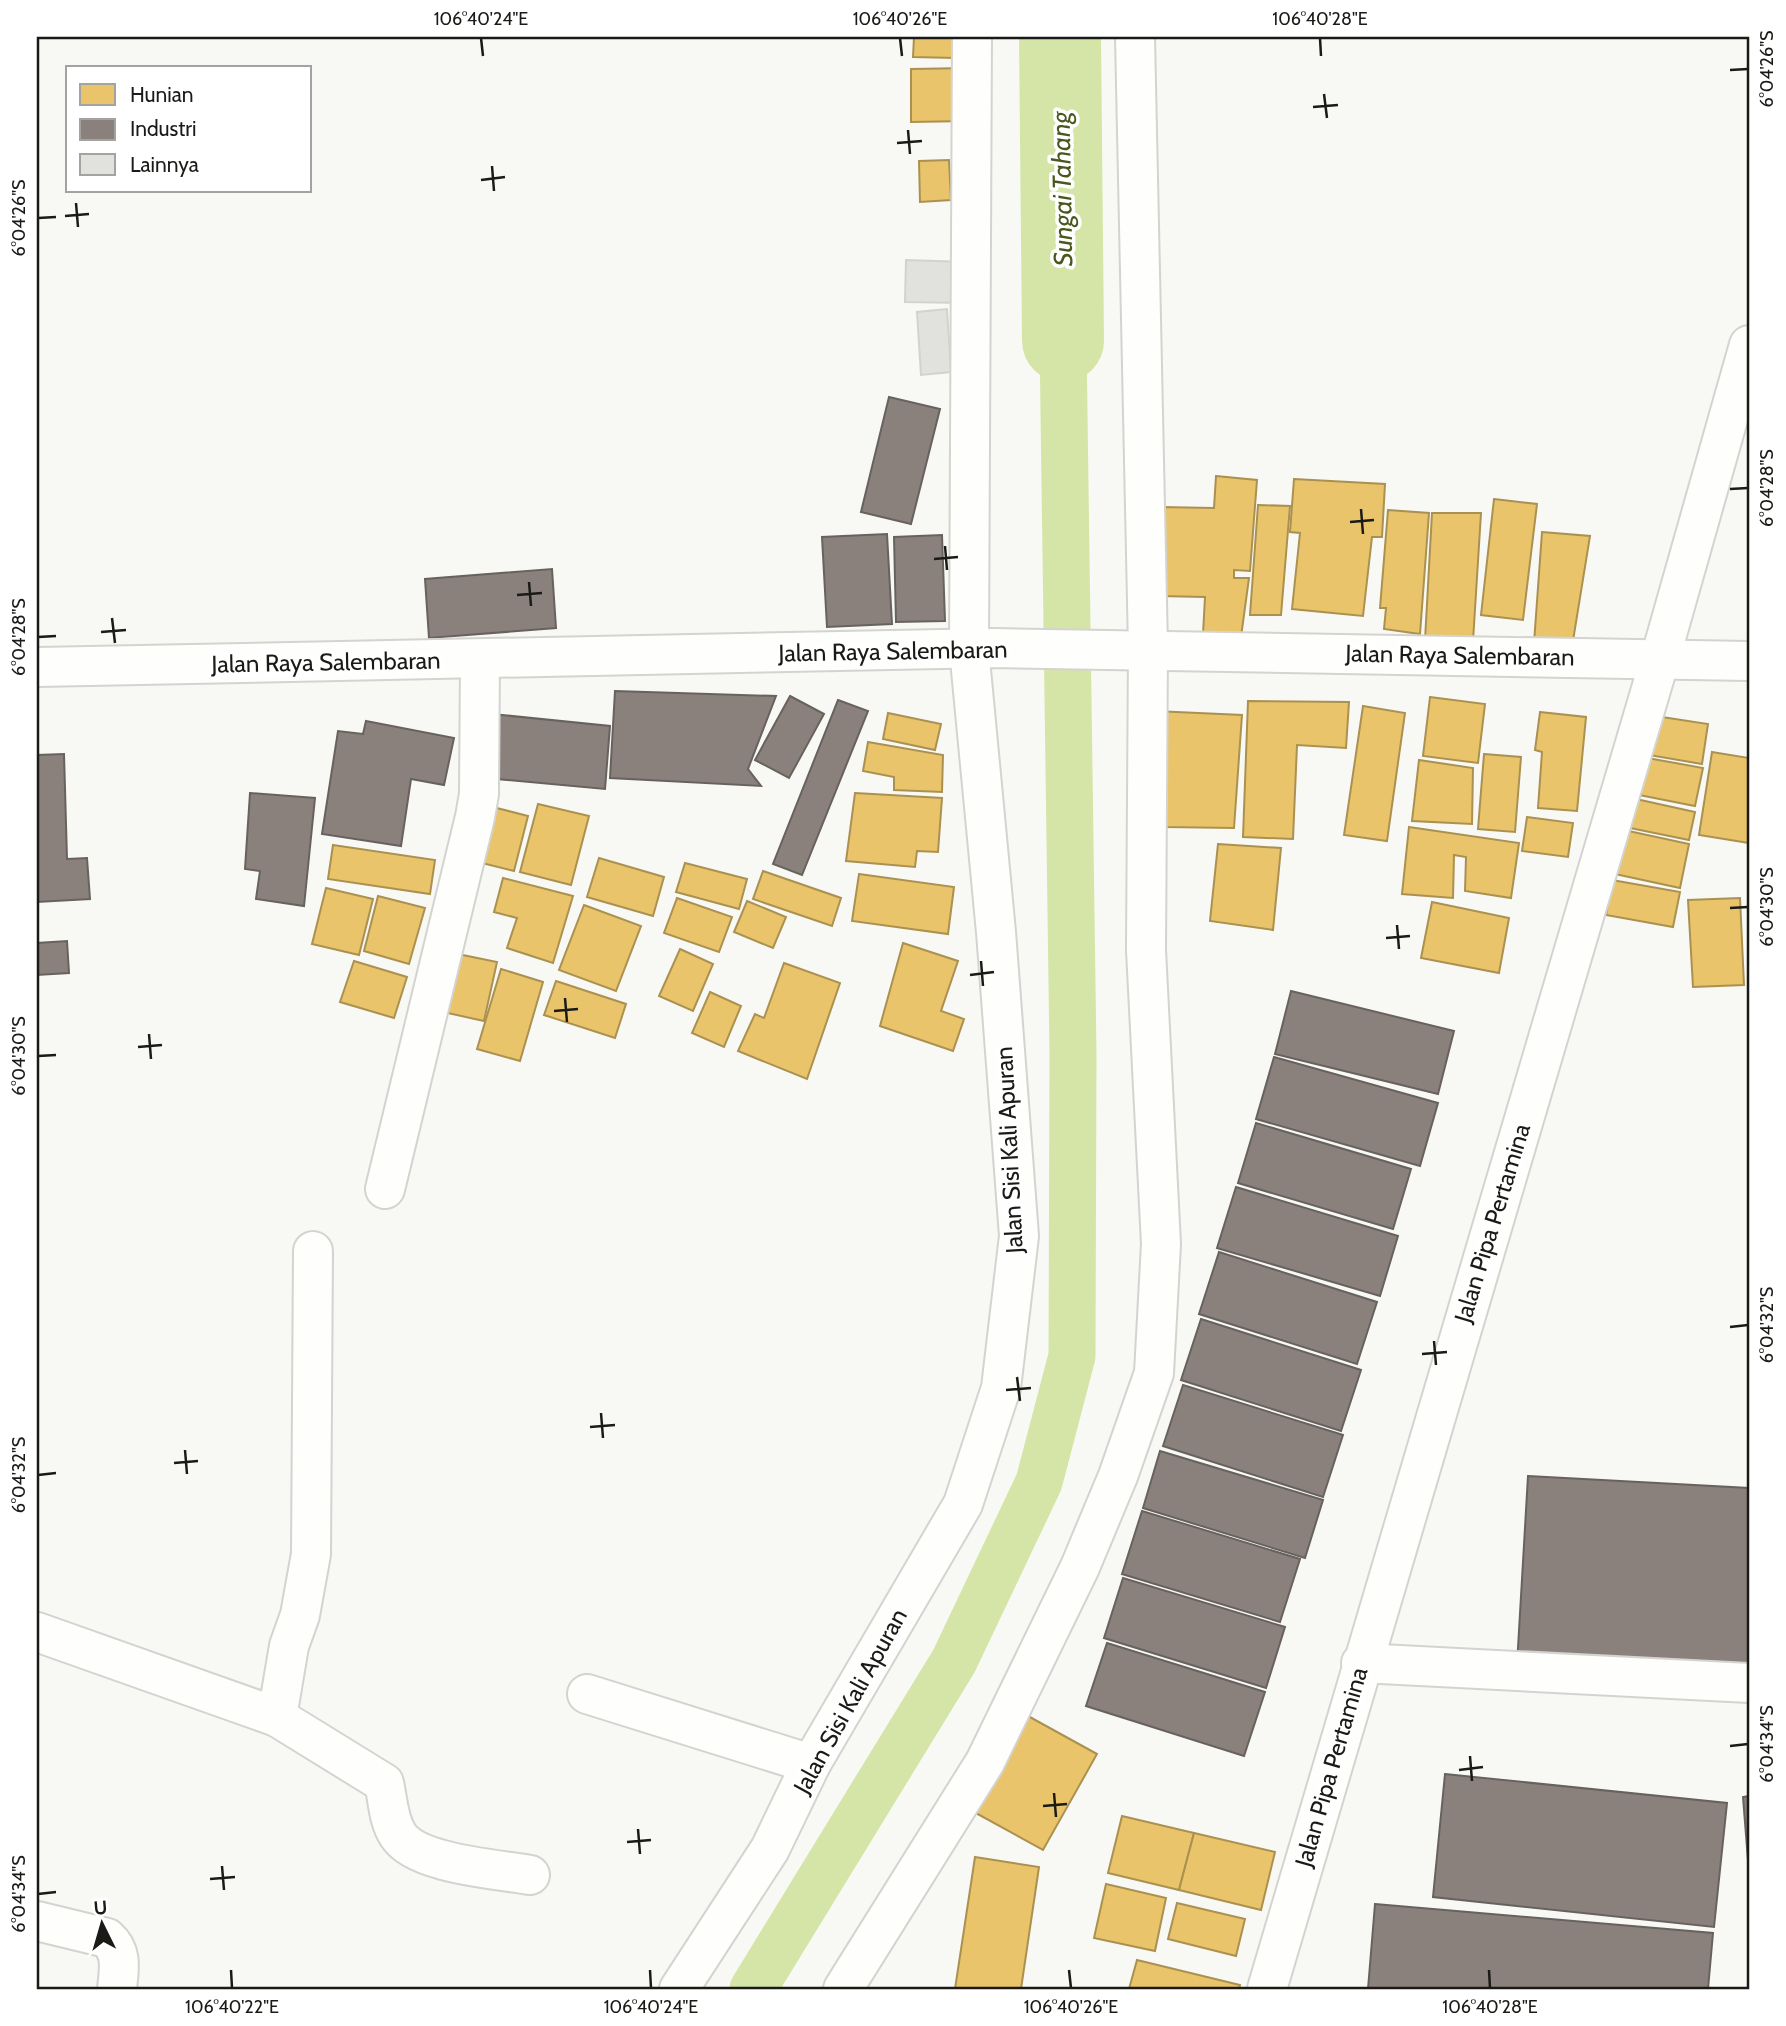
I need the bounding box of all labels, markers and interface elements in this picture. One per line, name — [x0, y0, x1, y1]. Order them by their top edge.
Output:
text: 106°40'24"E — [434, 8, 528, 30]
text: 106°40'26"E — [853, 8, 947, 30]
text: 106°40'28"E — [1272, 8, 1368, 30]
text: 6°04'26"S — [1756, 30, 1778, 108]
legend — [66, 66, 312, 192]
text: Hunian — [130, 82, 194, 107]
water label: Sungai Tahang — [1045, 110, 1079, 267]
text: Industri — [130, 116, 196, 141]
text: Lainnya — [130, 152, 199, 177]
text: 6°04'26"S — [8, 179, 30, 257]
text: 6°04'28"S — [1756, 449, 1778, 527]
text: 6°04'28"S — [8, 598, 30, 676]
street label: Jalan Raya Salembaran — [777, 635, 1008, 668]
street label: Jalan Raya Salembaran — [1344, 638, 1575, 671]
street label: Jalan Raya Salembaran — [210, 646, 441, 679]
text: 6°04'30"S — [1756, 867, 1778, 947]
text: 6°04'30"S — [8, 1016, 30, 1096]
street label: Jalan Sisi Kali Apuran — [989, 1046, 1029, 1255]
street label: Jalan Pipa Pertamina — [1448, 1120, 1536, 1327]
text: 6°04'32"S — [1756, 1287, 1778, 1363]
text: 6°04'32"S — [8, 1437, 30, 1513]
street label: Jalan Sisi Kali Apuran — [787, 1603, 913, 1799]
street label: Jalan Pipa Pertamina — [1288, 1663, 1374, 1871]
text: 6°04'34"S — [1756, 1705, 1778, 1783]
text: 6°04'34"S — [8, 1855, 30, 1933]
north arrow — [66, 1890, 136, 1960]
text: U — [93, 1896, 108, 1920]
text: 106°40'22"E — [185, 1996, 279, 2018]
text: 106°40'24"E — [604, 1996, 698, 2018]
text: 106°40'26"E — [1024, 1996, 1118, 2018]
text: 106°40'28"E — [1442, 1996, 1538, 2018]

